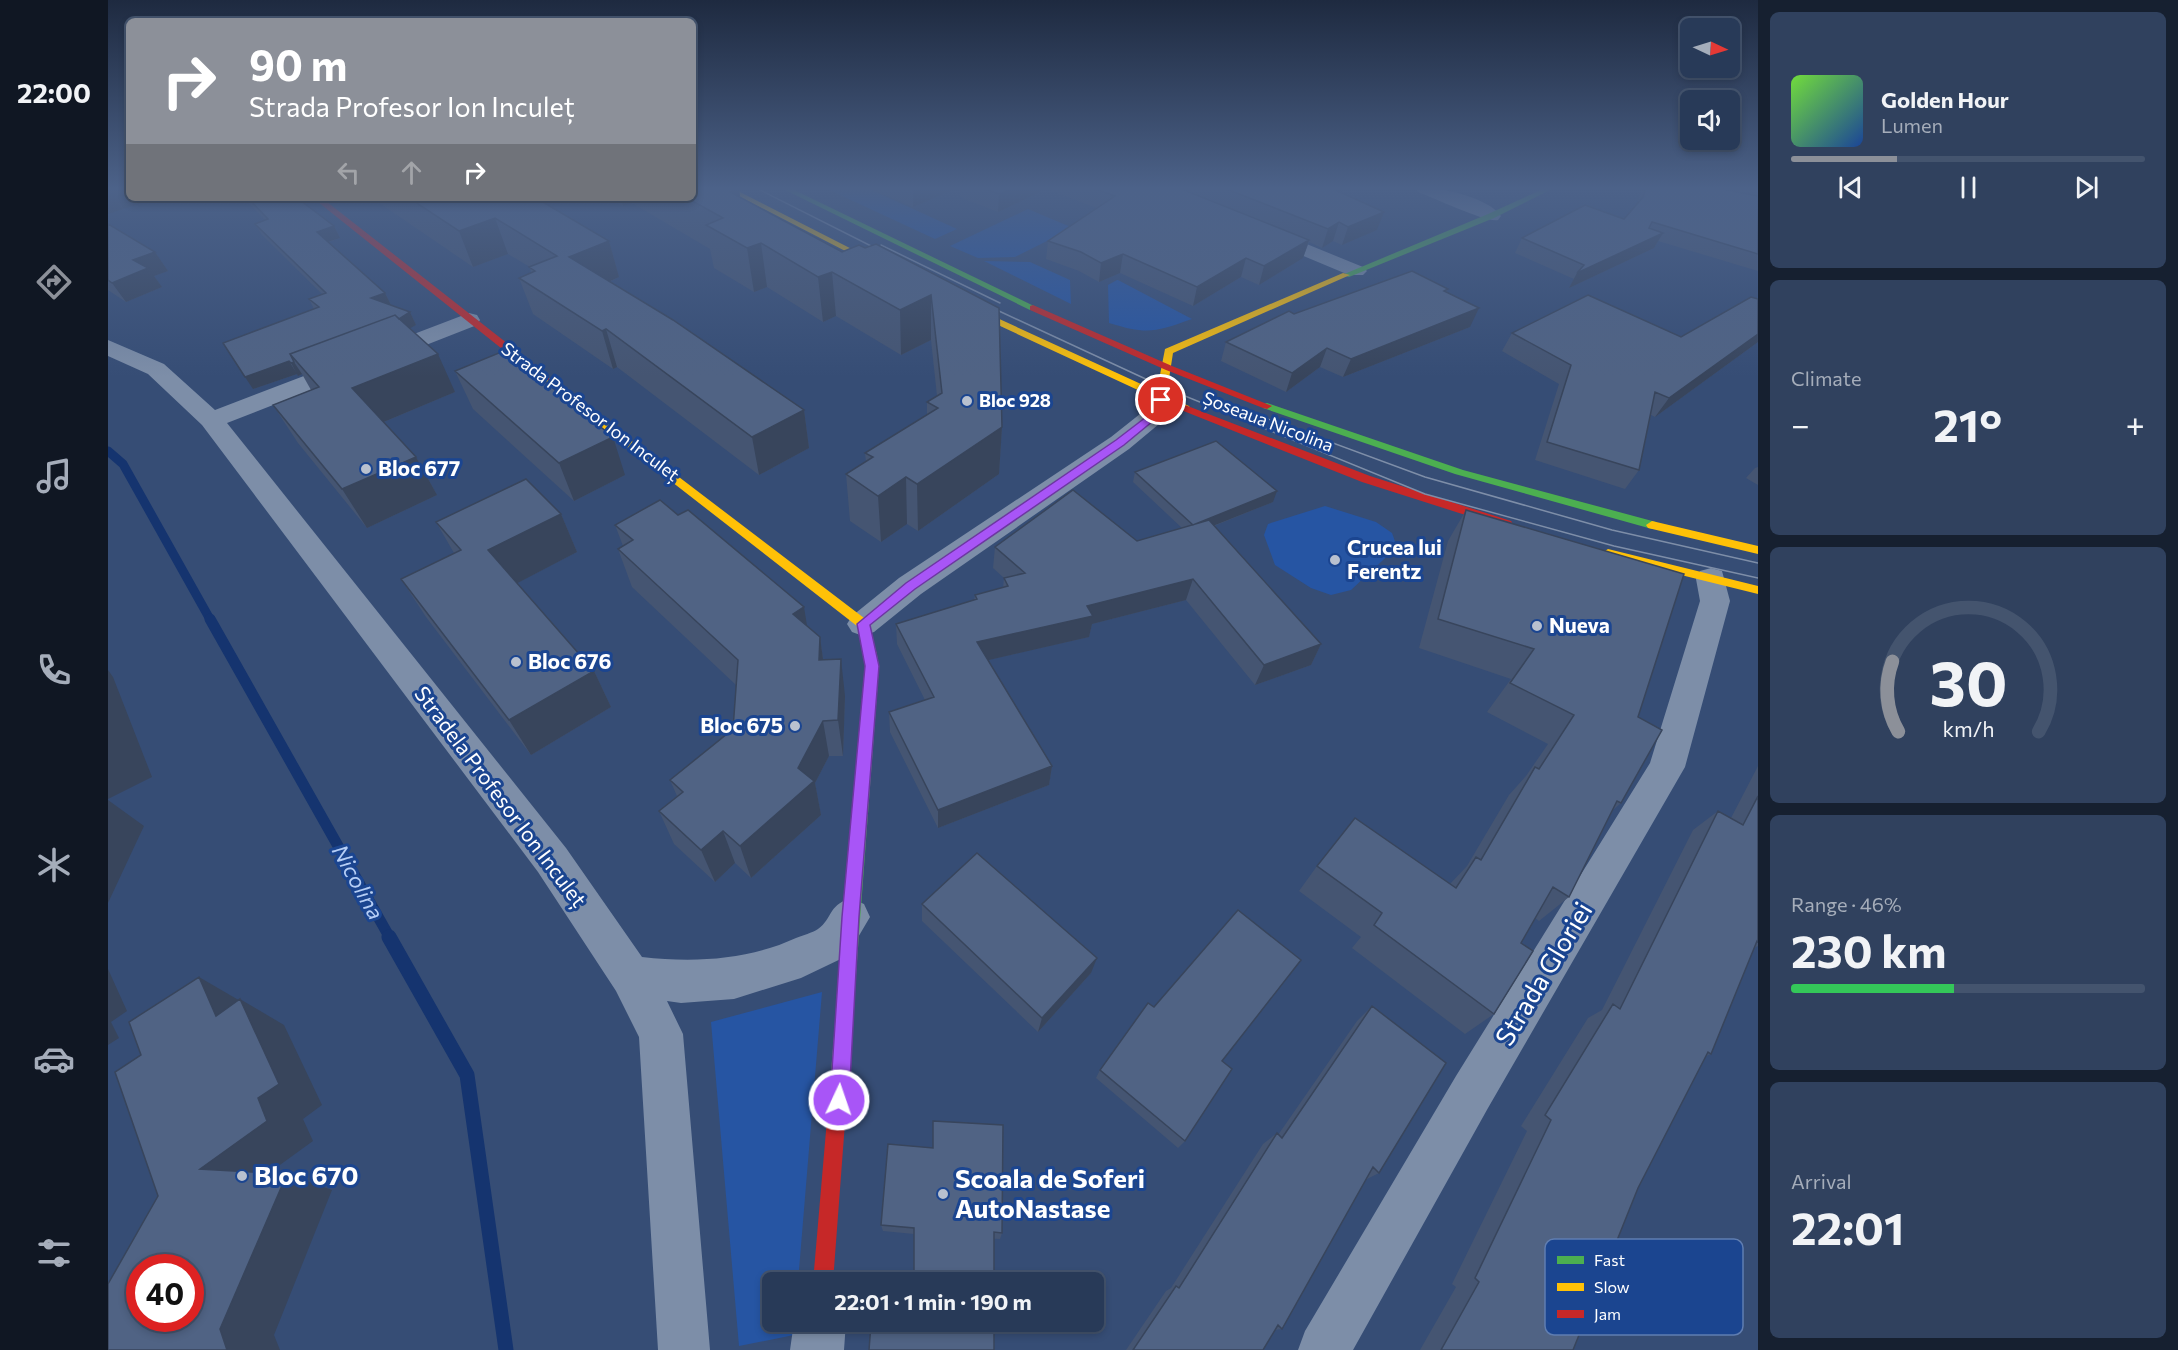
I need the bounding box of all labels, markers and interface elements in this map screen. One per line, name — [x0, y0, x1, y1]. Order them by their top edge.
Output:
north arrow — [1680, 18, 1740, 78]
map controls — [1680, 18, 1740, 150]
text: 90 m — [249, 38, 348, 90]
icon: right — [150, 42, 228, 120]
text: 22:00 — [17, 76, 91, 109]
text: Golden Hour — [1881, 86, 2009, 113]
text: Strada Profesor Ion Inculeț — [249, 90, 575, 123]
button: sound — [1680, 90, 1740, 150]
text: Lumen — [1881, 113, 1943, 137]
icon: left — [332, 156, 365, 189]
icon: ahead — [395, 156, 428, 189]
icon: right — [458, 156, 491, 189]
icon: previous — [1834, 171, 1867, 204]
icon: pause — [1952, 171, 1985, 204]
icon: next — [2070, 171, 2103, 204]
icon: directions — [33, 261, 75, 303]
street label: Strada Profesor Ion Inculeț — [497, 337, 684, 486]
text: Climate — [1791, 366, 1861, 390]
pin — [1135, 374, 1186, 425]
icon: arrive — [1144, 383, 1177, 416]
street label: Șoseaua Nicolina — [1200, 386, 1337, 457]
place label: Bloc 928 — [979, 389, 1051, 411]
marker: Bloc 928 — [960, 394, 974, 408]
text: 21° — [1933, 396, 2002, 451]
text: − — [1791, 403, 1810, 444]
text: + — [2126, 403, 2145, 444]
icon: music — [33, 455, 75, 497]
place label: Bloc 677 — [378, 455, 460, 480]
marker: Bloc 677 — [359, 462, 373, 476]
place label: Crucea lui Ferentz — [1347, 534, 1442, 583]
marker: Crucea lui Ferentz — [1328, 553, 1342, 567]
place label: Nueva — [1549, 612, 1610, 637]
marker: Nueva — [1530, 619, 1544, 633]
text: 30 — [1929, 643, 2007, 719]
place label: Bloc 676 — [528, 648, 612, 673]
icon: phone — [33, 649, 75, 691]
marker: Bloc 676 — [509, 655, 523, 669]
street label: Stradela Profesor Ion Inculeț — [408, 681, 592, 913]
place label: Bloc 675 — [700, 712, 783, 737]
text: km/h — [1942, 715, 1994, 741]
marker: Bloc 675 — [788, 719, 802, 733]
water label: Nicolina — [327, 840, 390, 924]
icon: climate — [33, 844, 75, 886]
text: Range · 46% — [1791, 892, 1902, 916]
street label: Strada Gloriei — [1488, 896, 1598, 1050]
text: 230 km — [1791, 922, 1946, 977]
icon: car — [33, 1038, 75, 1080]
position arrow — [807, 1068, 871, 1132]
place label: Bloc 670 — [254, 1159, 359, 1190]
place label: Scoala de Soferi AutoNastase — [955, 1162, 1145, 1223]
marker: Bloc 670 — [235, 1169, 249, 1183]
text: Arrival — [1791, 1169, 1852, 1193]
marker: Scoala de Soferi AutoNastase — [936, 1187, 950, 1201]
text: 22:01 — [1791, 1199, 1904, 1254]
icon: filters — [33, 1232, 75, 1274]
legend — [1545, 1239, 1743, 1335]
text: Fast — [1594, 1250, 1625, 1269]
speed limit sign: 40 — [126, 1254, 204, 1332]
text: Slow — [1594, 1277, 1630, 1296]
text: 22:01 · 1 min · 190 m — [834, 1288, 1032, 1315]
text: Jam — [1594, 1304, 1621, 1323]

